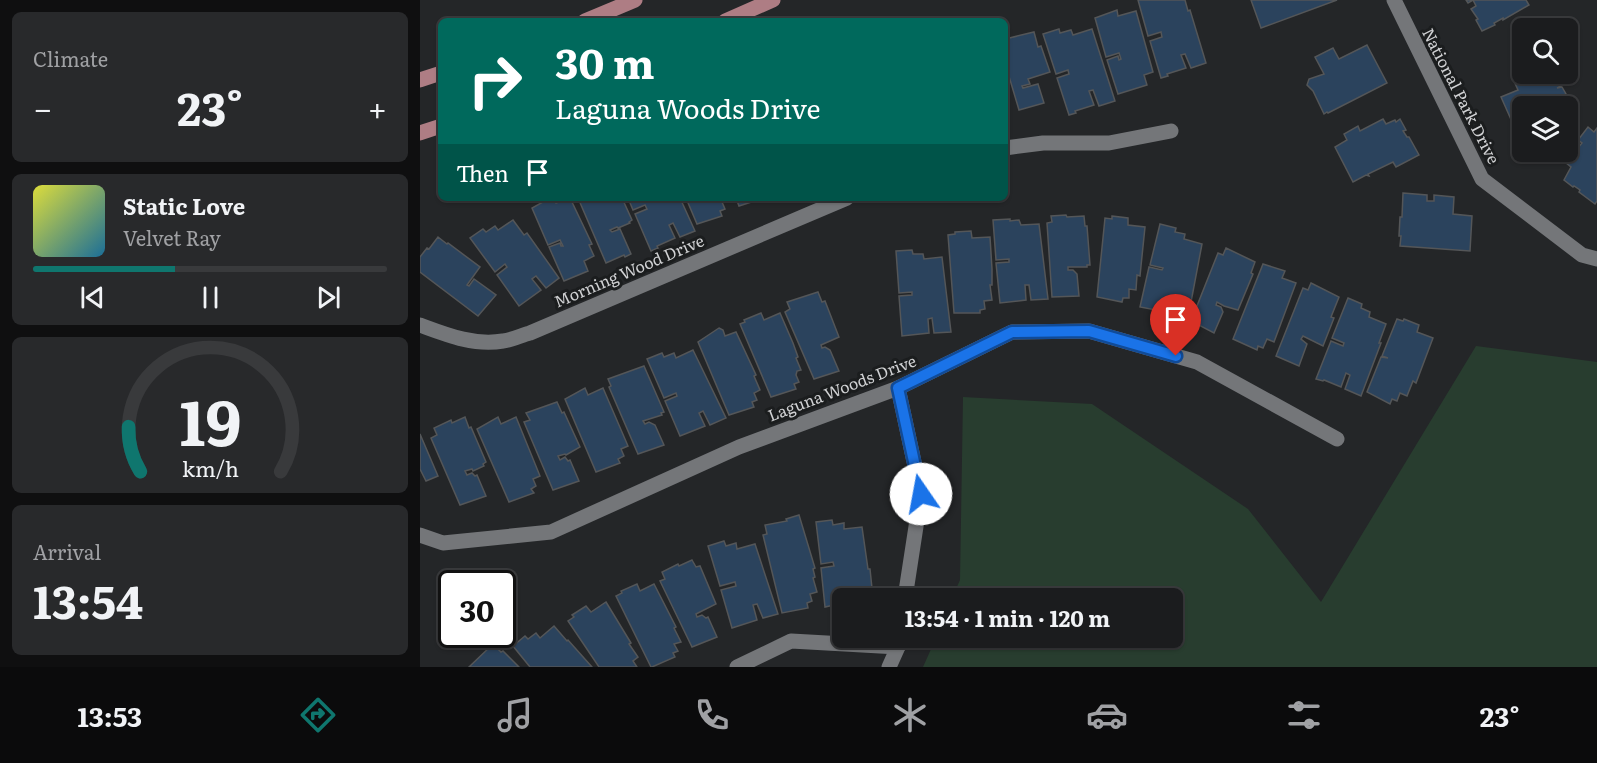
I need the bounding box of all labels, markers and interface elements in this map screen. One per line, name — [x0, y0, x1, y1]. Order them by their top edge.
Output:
map controls — [1512, 18, 1578, 162]
button: search — [1512, 18, 1578, 84]
street label: National Park Drive — [1417, 23, 1507, 168]
text: 30 m — [555, 30, 655, 92]
icon: right — [456, 42, 534, 120]
text: Climate — [33, 43, 108, 73]
text: 23° — [177, 73, 243, 140]
text: − — [33, 82, 52, 131]
text: + — [368, 82, 387, 131]
text: Laguna Woods Drive — [555, 87, 821, 127]
button: layers — [1512, 96, 1578, 162]
text: Then — [456, 156, 509, 189]
icon: arrive — [521, 156, 554, 189]
text: Static Love — [123, 189, 245, 222]
text: Velvet Ray — [123, 222, 221, 252]
street label: Morning Wood Drive — [550, 228, 707, 313]
icon: previous — [76, 281, 109, 314]
icon: pause — [194, 281, 227, 314]
icon: next — [312, 281, 345, 314]
pin — [1150, 294, 1201, 356]
icon: arrive — [1159, 303, 1192, 336]
street label: Laguna Woods Drive — [764, 348, 919, 426]
text: 19 — [179, 373, 241, 465]
text: km/h — [181, 452, 239, 484]
position arrow — [889, 462, 953, 526]
text: Arrival — [33, 536, 101, 566]
text: 13:54 — [33, 566, 143, 633]
speed limit sign: 30 — [438, 570, 516, 648]
text: 13:54 · 1 min · 120 m — [905, 601, 1110, 634]
icon: directions — [297, 694, 339, 736]
icon: music — [494, 694, 536, 736]
icon: phone — [691, 694, 733, 736]
icon: climate — [889, 694, 931, 736]
icon: car — [1086, 694, 1128, 736]
icon: filters — [1283, 694, 1325, 736]
text: 13:53 — [78, 695, 142, 735]
text: 23° — [1480, 695, 1519, 735]

